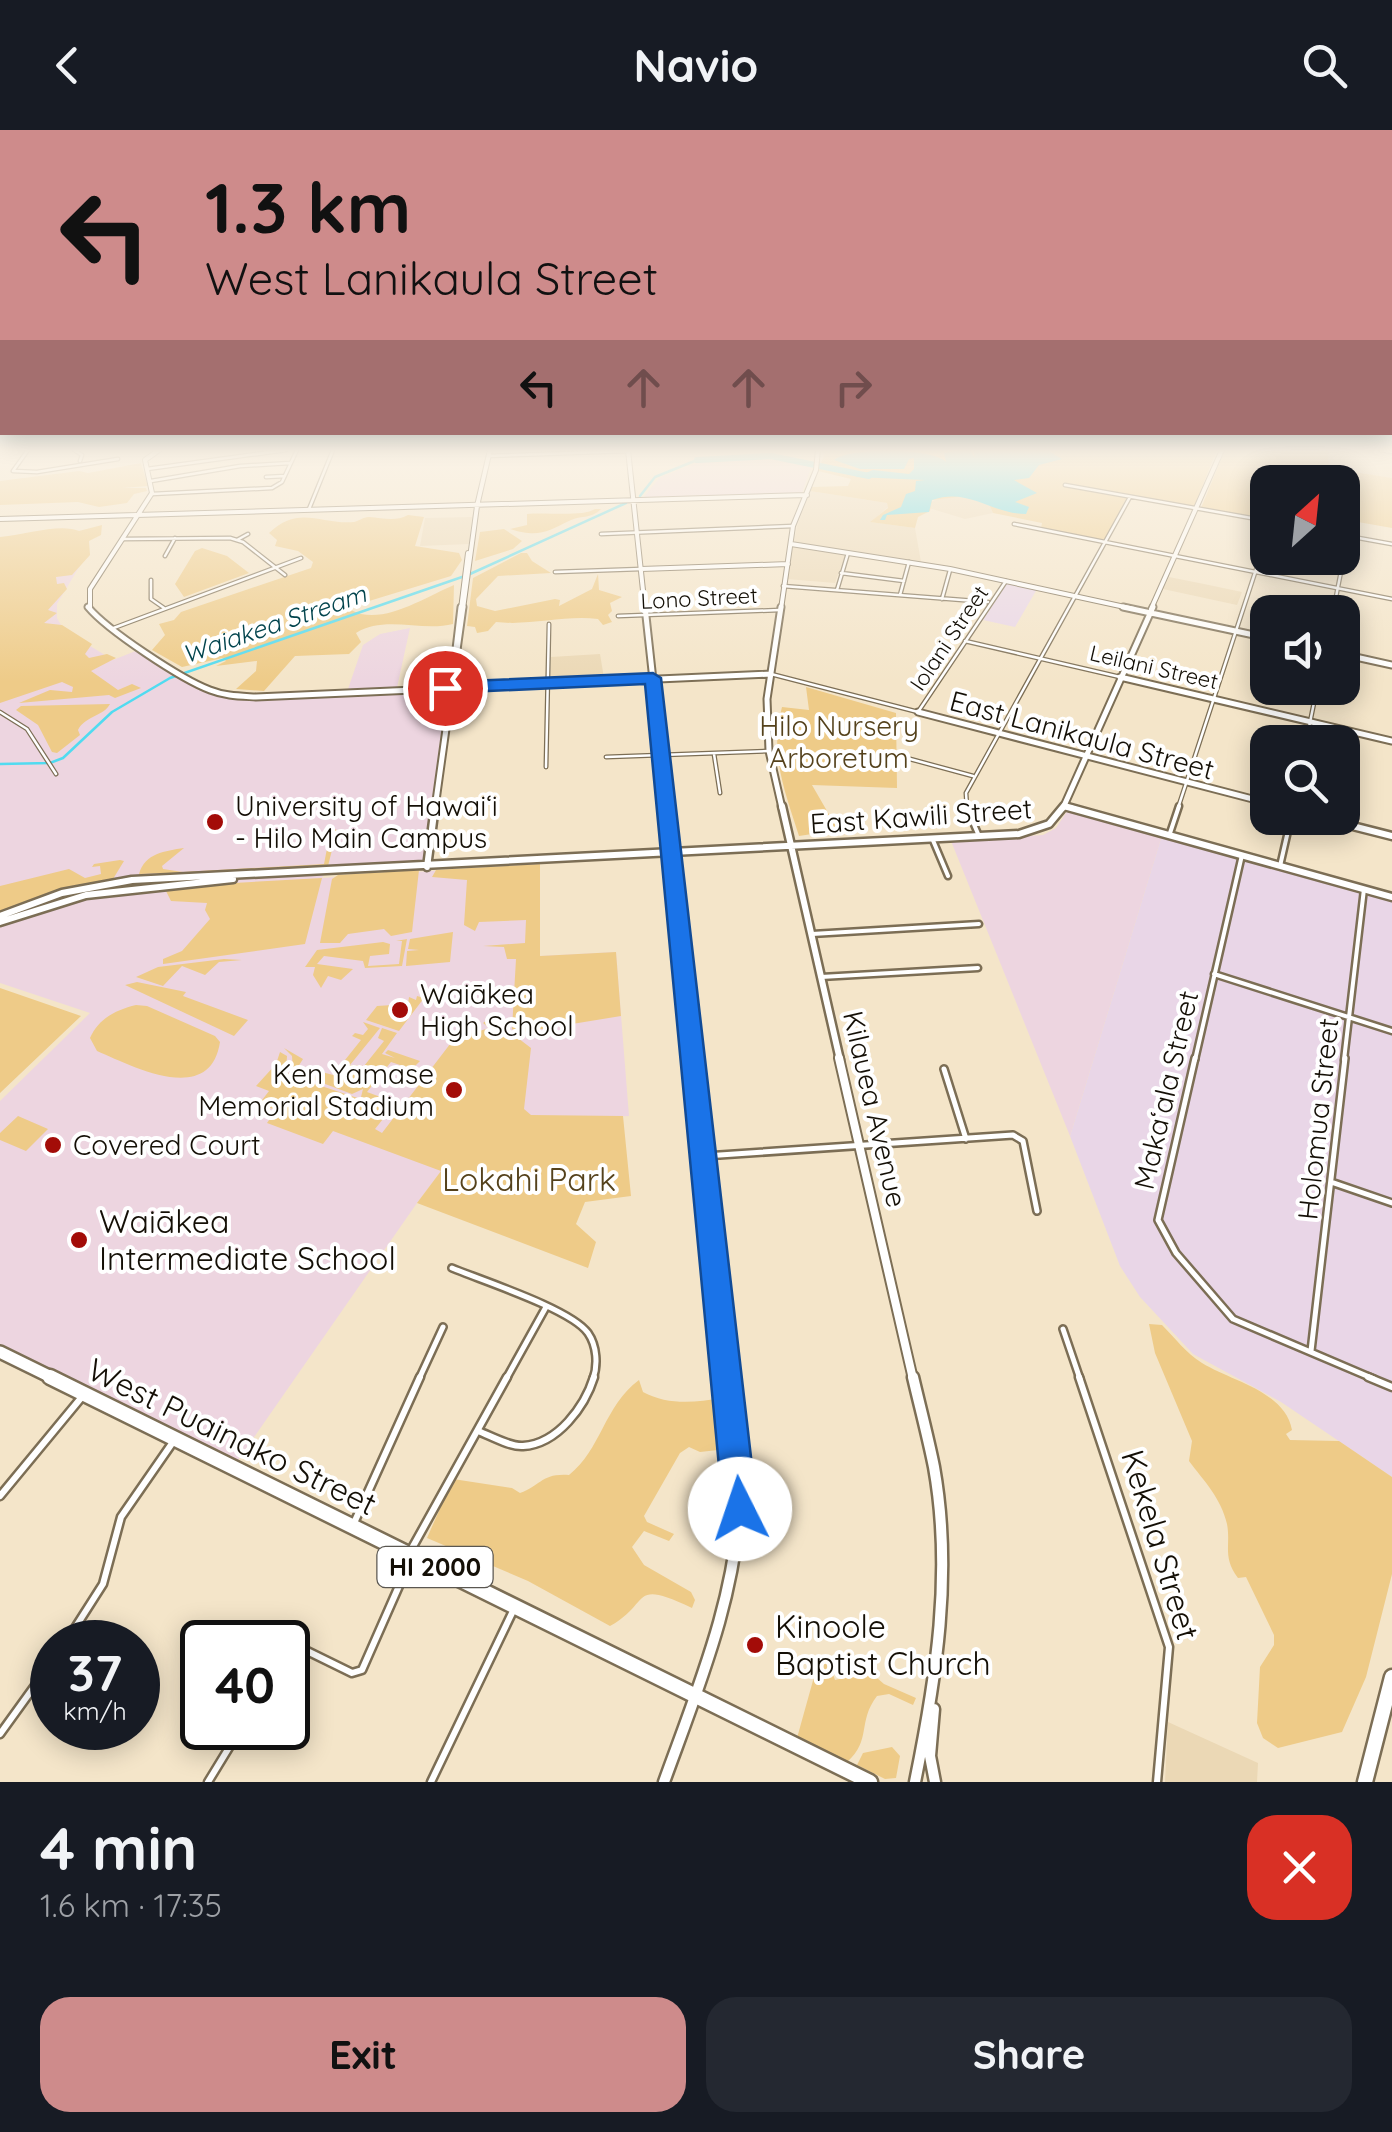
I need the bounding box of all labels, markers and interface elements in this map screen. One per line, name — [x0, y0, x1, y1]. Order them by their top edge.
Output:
text: Navio — [634, 37, 758, 93]
icon: back — [40, 38, 95, 93]
icon: search — [1297, 38, 1352, 93]
text: 1.3 km — [205, 163, 411, 251]
icon: left — [40, 170, 170, 300]
text: West Lanikaula Street — [205, 250, 658, 306]
icon: left — [511, 360, 566, 415]
icon: ahead — [616, 360, 671, 415]
icon: ahead — [721, 360, 776, 415]
icon: right — [826, 360, 881, 415]
north arrow — [1250, 465, 1360, 575]
map controls — [1250, 465, 1360, 835]
water label: Waiakea Stream — [178, 577, 371, 670]
street label: Iolani Street — [904, 580, 994, 696]
street label: Lono Street — [640, 581, 758, 615]
button: sound — [1250, 595, 1360, 705]
street label: Leilani Street — [1087, 639, 1221, 695]
pin — [403, 646, 488, 731]
icon: arrive — [418, 661, 473, 716]
street label: East Lanikaula Street — [946, 682, 1218, 787]
park label: Hilo Nursery Arboretum — [759, 708, 919, 775]
button: search — [1250, 725, 1360, 835]
place label: University of Hawaiʻi - Hilo Main Campus — [235, 788, 498, 855]
street label: East Kawili Street — [809, 790, 1033, 841]
marker: University of Hawaiʻi - Hilo Main Campus — [204, 811, 226, 833]
place label: Waiākea High School — [420, 976, 574, 1043]
street label: Maka‘ala Street — [1126, 987, 1205, 1192]
marker: Waiākea High School — [389, 999, 411, 1021]
street label: Kilauea Avenue — [836, 1007, 915, 1210]
street label: Holomua Street — [1290, 1016, 1346, 1222]
place label: Ken Yamase Memorial Stadium — [198, 1056, 434, 1123]
marker: Ken Yamase Memorial Stadium — [443, 1079, 465, 1101]
place label: Covered Court — [73, 1127, 261, 1162]
marker: Covered Court — [42, 1134, 64, 1156]
park label: Lokahi Park — [442, 1159, 616, 1199]
place label: Waiākea Intermediate School — [99, 1201, 396, 1278]
marker: Waiākea Intermediate School — [68, 1229, 90, 1251]
street label: West Puainako Street — [82, 1349, 383, 1523]
street label: Kekela Street — [1113, 1445, 1209, 1644]
position arrow — [688, 1457, 792, 1561]
road number: HI 2000 — [378, 1547, 492, 1587]
place label: Kinoole Baptist Church — [775, 1606, 991, 1683]
speed limit sign: 40 — [180, 1620, 310, 1750]
marker: Kinoole Baptist Church — [744, 1634, 766, 1656]
text: 37 — [68, 1641, 122, 1704]
text: km/h — [63, 1695, 127, 1726]
text: 4 min — [40, 1810, 197, 1885]
button: close — [1247, 1815, 1352, 1920]
text: 1.6 km · 17:35 — [40, 1885, 222, 1925]
button: Exit — [40, 1997, 686, 2112]
button: Share — [706, 1997, 1352, 2112]

